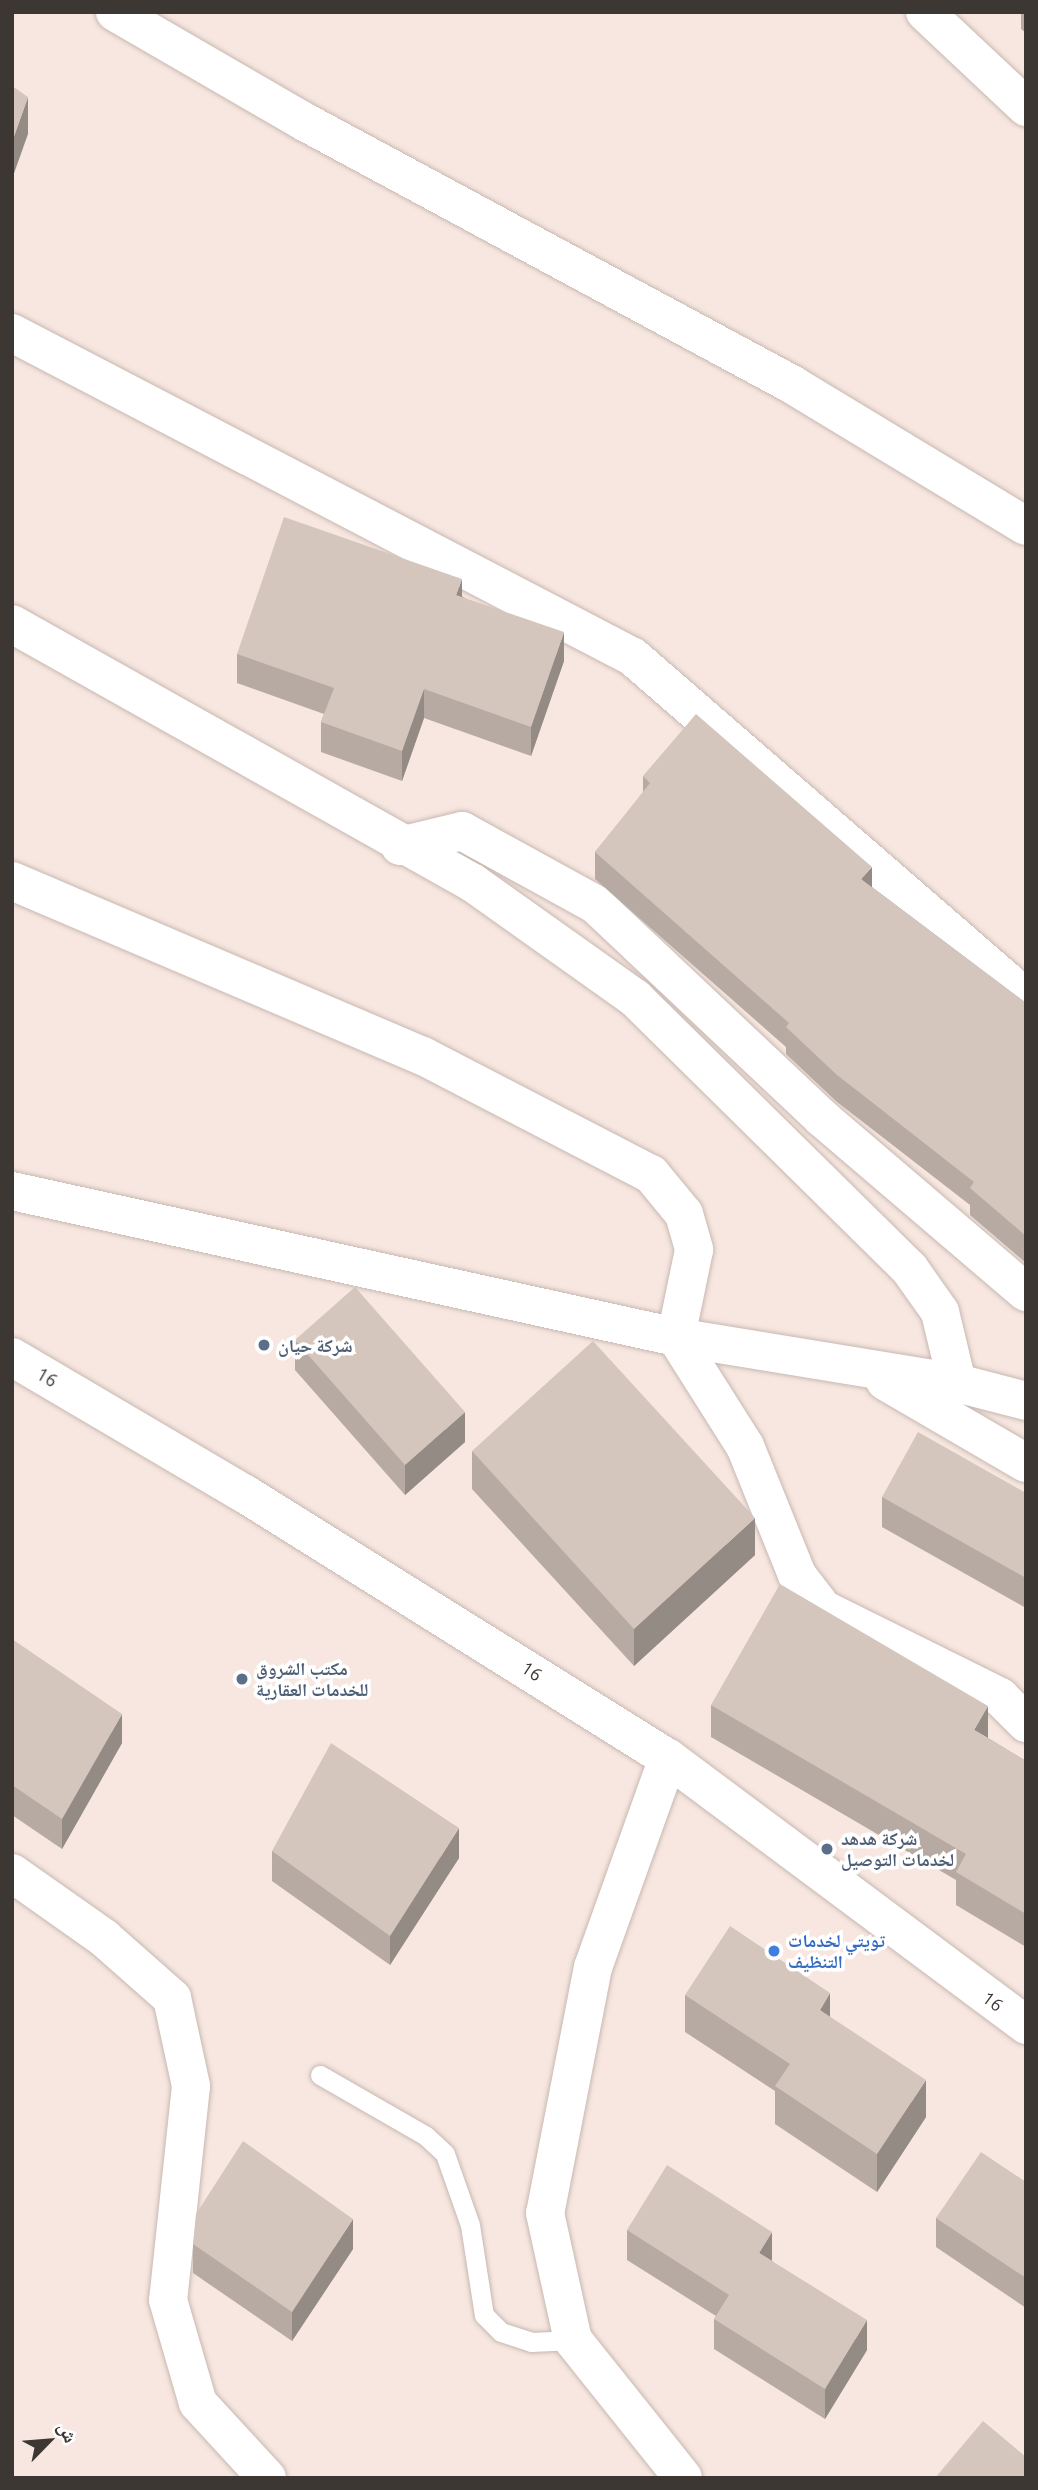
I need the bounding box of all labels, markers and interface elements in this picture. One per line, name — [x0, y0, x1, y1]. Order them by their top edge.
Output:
place label: شركة حيان — [278, 1334, 353, 1356]
marker: شركة حيان — [256, 1337, 272, 1353]
street label: 16 — [33, 1363, 61, 1391]
street label: 16 — [518, 1656, 546, 1686]
place label: مكتب الشروق للخدمات العقارية — [256, 1658, 368, 1700]
marker: مكتب الشروق للخدمات العقارية — [234, 1671, 250, 1687]
place label: شركة هدهد لخدمات التوصيل — [841, 1828, 954, 1870]
marker: شركة هدهد لخدمات التوصيل — [819, 1841, 835, 1857]
place label: تويتي لخدمات التنظيف — [788, 1930, 885, 1972]
marker: تويتي لخدمات التنظيف — [766, 1943, 782, 1959]
street label: 16 — [978, 1986, 1008, 2016]
north arrow — [14, 2406, 84, 2476]
text: ش — [54, 2418, 82, 2446]

